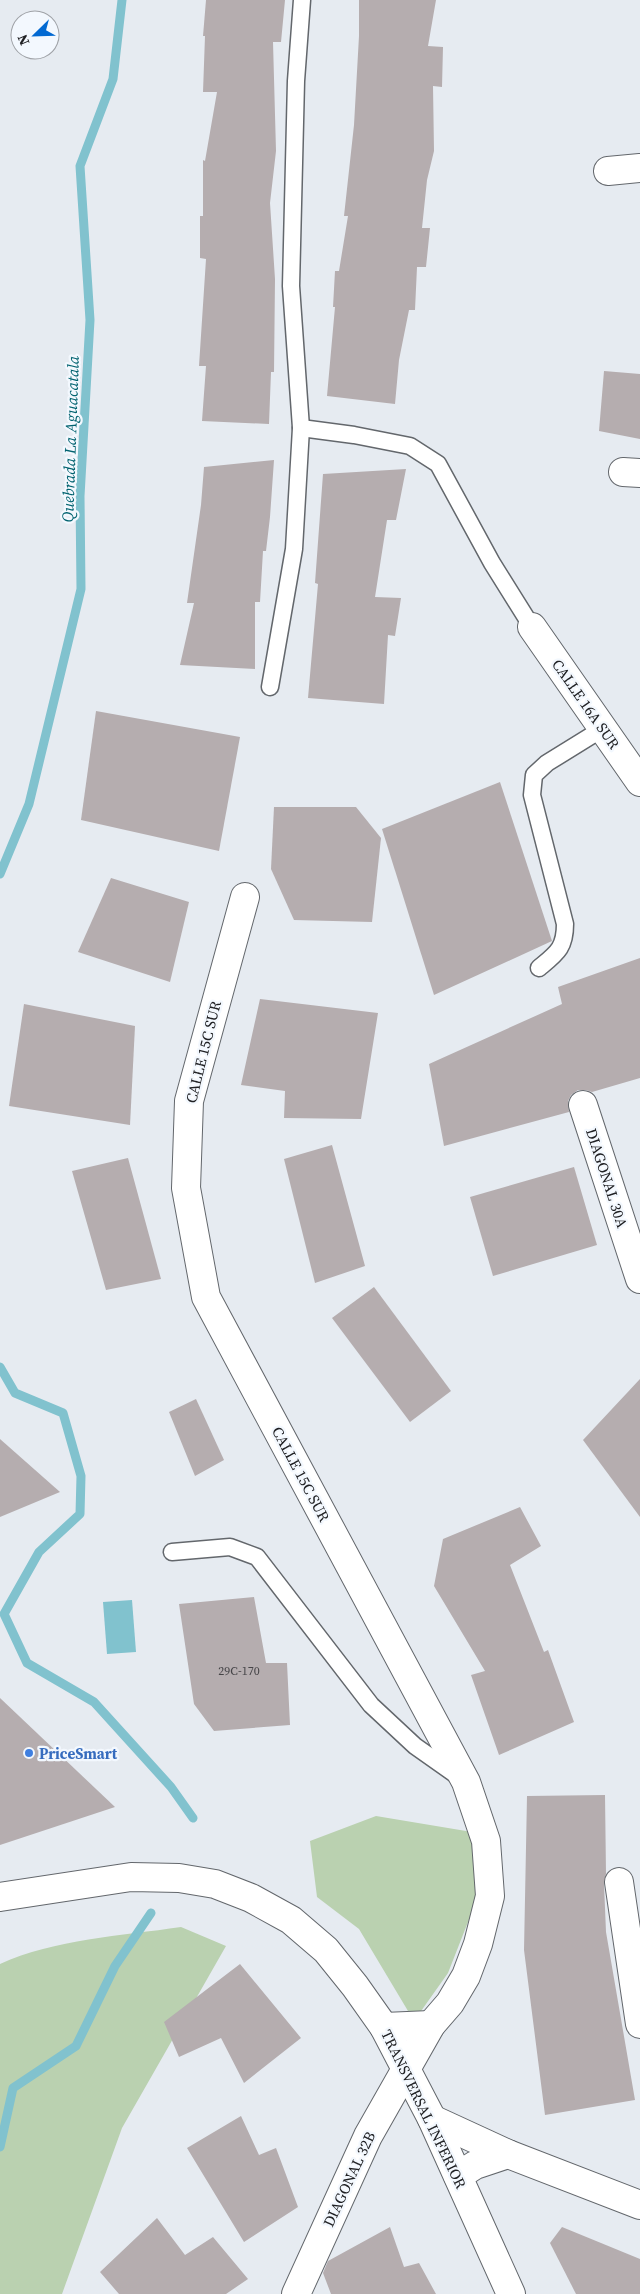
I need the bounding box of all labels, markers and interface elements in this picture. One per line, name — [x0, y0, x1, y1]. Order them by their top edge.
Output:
north arrow — [10, 10, 60, 60]
text: N — [12, 31, 34, 49]
water label: Quebrada La Aguacatala — [56, 355, 84, 523]
street label: CALLE 16A SUR — [547, 655, 625, 753]
street label: CALLE 15C SUR — [180, 998, 226, 1105]
street label: DIAGONAL 30A — [581, 1126, 633, 1230]
street label: CALLE 15C SUR — [267, 1423, 335, 1525]
house number: 29C-170 — [218, 1663, 260, 1679]
place label: PriceSmart — [39, 1743, 118, 1764]
marker: PriceSmart — [23, 1747, 35, 1759]
street label: TRANSVERSAL INFERIOR — [376, 2026, 472, 2192]
street label: DIAGONAL 32B — [318, 2128, 380, 2230]

